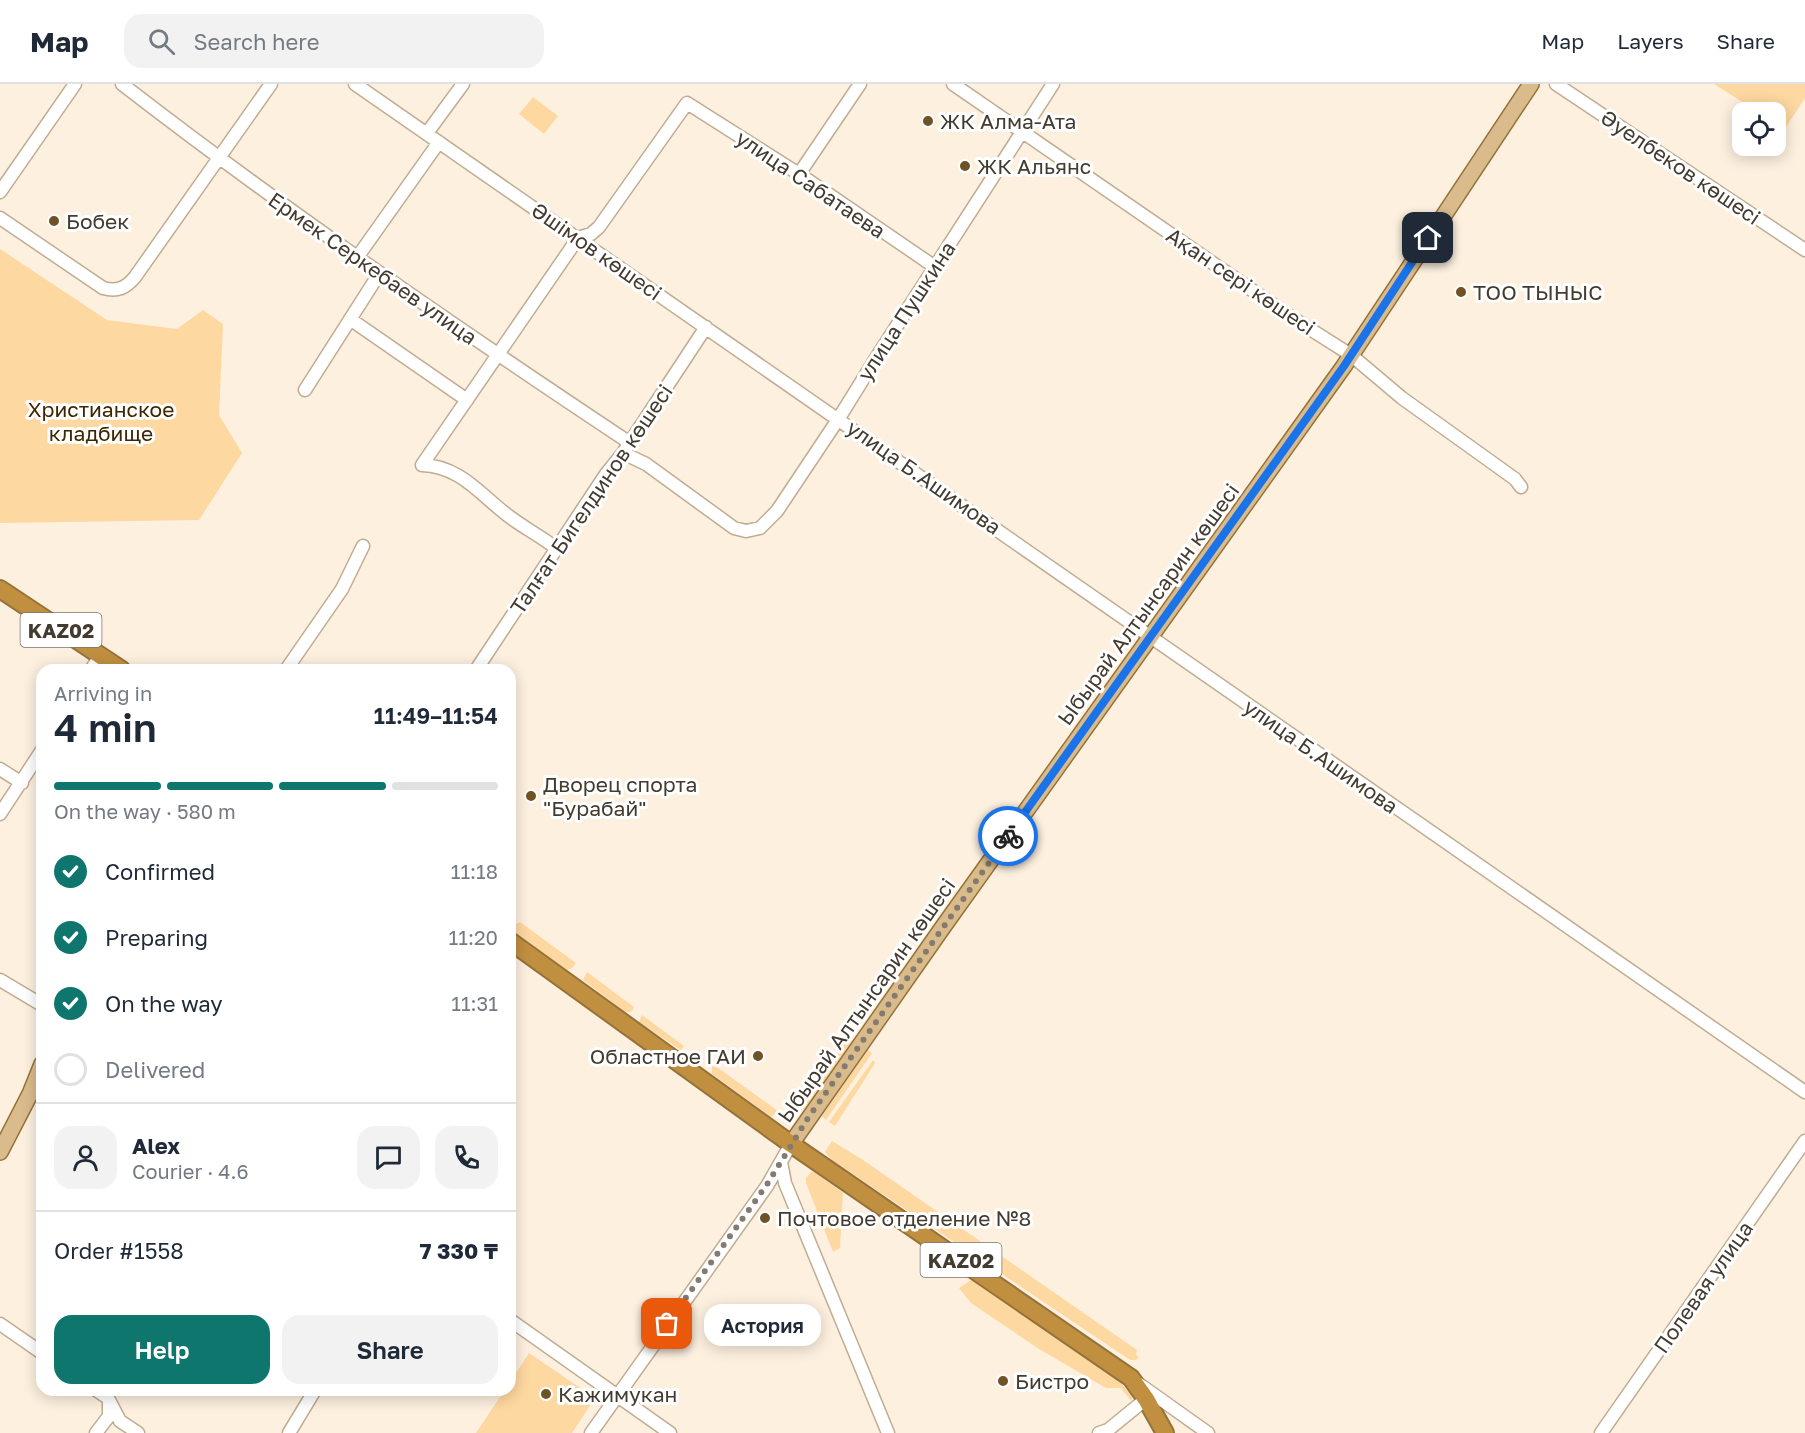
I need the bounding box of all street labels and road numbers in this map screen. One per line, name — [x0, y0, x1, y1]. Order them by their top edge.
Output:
street label: Әуелбеков көшесі — [1596, 104, 1766, 230]
street label: улица Сабатаева — [731, 124, 891, 244]
street label: Ермек Серкебаев улица — [264, 186, 482, 350]
street label: Әшімов көшесі — [527, 197, 667, 305]
street label: Ақан сері көшесі — [1162, 222, 1320, 340]
street label: улица Пушкина — [851, 236, 961, 386]
street label: Талғат Бигелдинов көшесі — [504, 379, 678, 619]
street label: улица Б.Ашимова — [842, 414, 1006, 540]
street label: Ыбырай Алтынсарин көшесі — [1052, 478, 1244, 730]
road number: KАZ02 — [20, 613, 101, 647]
street label: улица Б.Ашимова — [1239, 693, 1403, 819]
street label: Ыбырай Алтынсарин көшесі — [772, 873, 960, 1127]
street label: Полевая улица — [1648, 1216, 1758, 1358]
road number: KАZ02 — [920, 1243, 1002, 1277]

